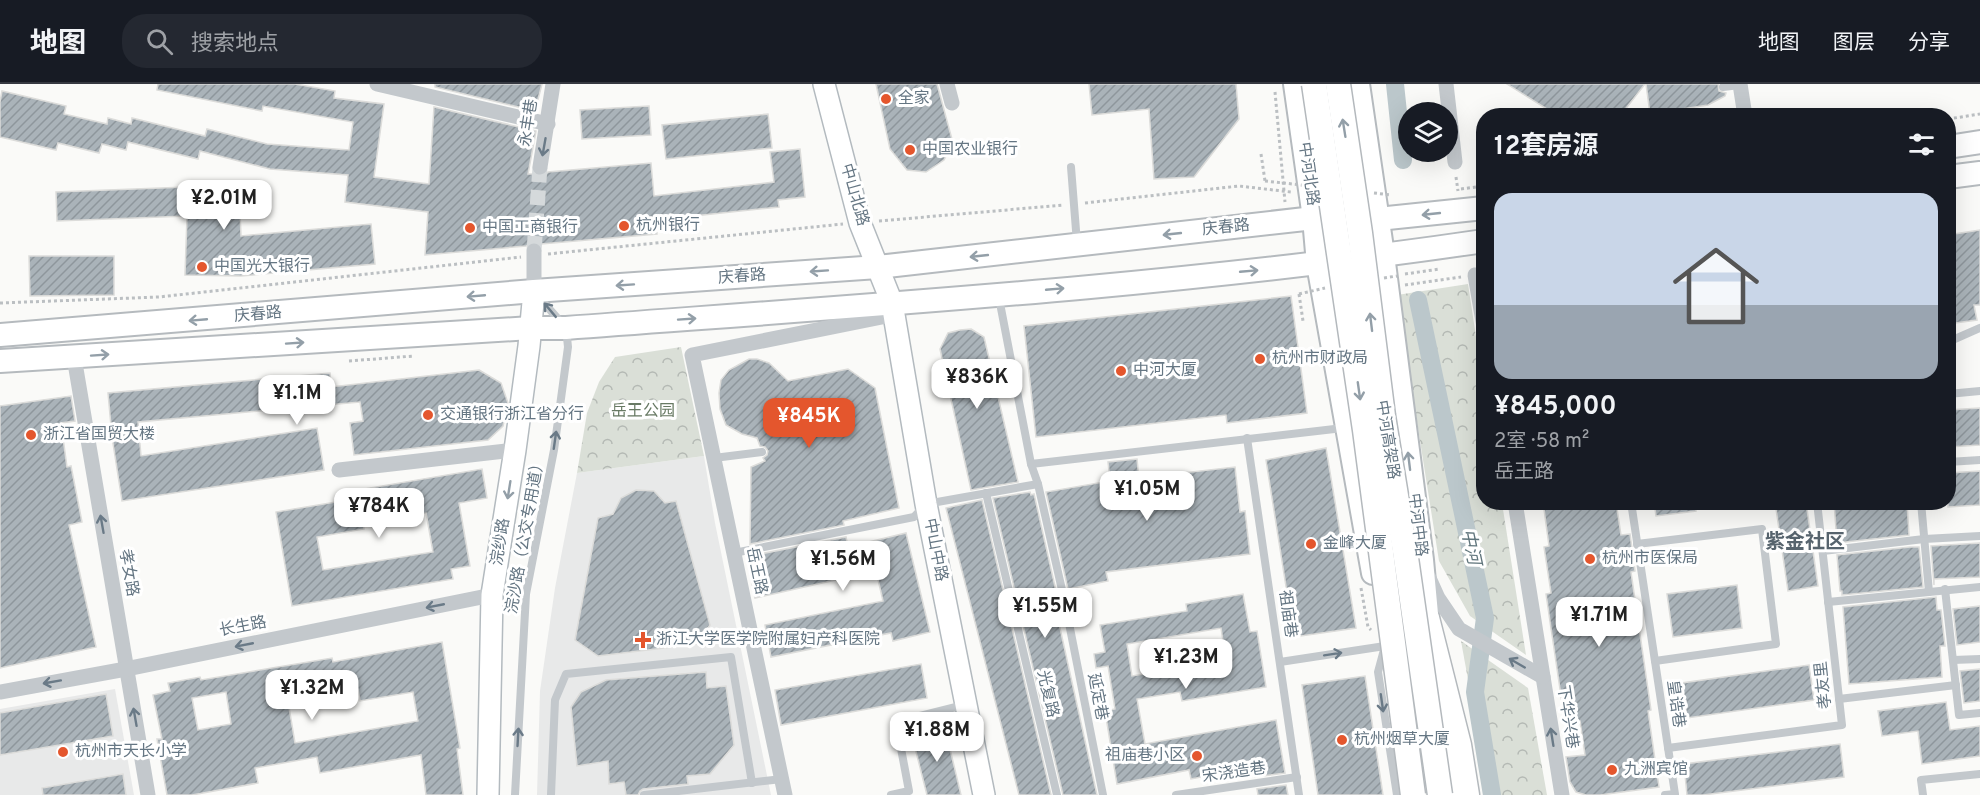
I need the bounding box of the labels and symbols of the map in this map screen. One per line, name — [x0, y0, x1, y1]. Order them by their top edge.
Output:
place label: 全家 — [898, 89, 930, 109]
marker: 全家 — [879, 92, 893, 106]
street label: 永丰巷 — [515, 98, 543, 148]
one-way arrow — [1339, 119, 1350, 139]
one-way arrow — [538, 136, 549, 156]
place label: 中国农业银行 — [922, 140, 1018, 160]
street label: 中河北路 — [1294, 141, 1322, 207]
marker: 中国农业银行 — [903, 143, 917, 157]
street label: 中山北路 — [836, 161, 872, 229]
pin: ¥2.01M — [175, 180, 273, 231]
one-way arrow — [1421, 209, 1441, 220]
place label: 杭州银行 — [636, 216, 700, 236]
street label: 庆春路 — [1201, 216, 1251, 240]
place label: 中国工商银行 — [482, 218, 578, 238]
marker: 杭州银行 — [617, 219, 631, 233]
marker: 中国工商银行 — [463, 221, 477, 235]
one-way arrow — [1163, 229, 1183, 240]
one-way arrow — [969, 251, 989, 262]
place label: 中国光大银行 — [214, 257, 310, 277]
marker: 中国光大银行 — [195, 260, 209, 274]
street label: 庆春路 — [717, 265, 767, 289]
one-way arrow — [1239, 265, 1259, 276]
one-way arrow — [810, 266, 830, 277]
one-way arrow — [615, 280, 635, 291]
one-way arrow — [1045, 283, 1065, 294]
one-way arrow — [467, 291, 486, 302]
street label: 庆春路 — [233, 303, 283, 327]
one-way arrow — [543, 303, 557, 318]
one-way arrow — [1365, 312, 1376, 332]
one-way arrow — [676, 313, 696, 324]
one-way arrow — [189, 315, 208, 326]
one-way arrow — [284, 337, 304, 348]
place label: 杭州市财政局 — [1272, 349, 1368, 369]
one-way arrow — [90, 350, 110, 361]
marker: 杭州市财政局 — [1253, 352, 1267, 366]
pin: ¥836K — [935, 359, 1019, 410]
place label: 中河大厦 — [1133, 361, 1197, 381]
marker: 中河大厦 — [1114, 364, 1128, 378]
pin: ¥1.1M — [255, 375, 339, 426]
one-way arrow — [1354, 381, 1365, 401]
pin: ¥845K — [767, 398, 851, 449]
street label: 中河高架路 — [1371, 399, 1403, 481]
park label: 岳王公园 — [611, 402, 675, 422]
place label: 交通银行浙江省分行 — [440, 405, 584, 425]
marker: 交通银行浙江省分行 — [421, 408, 435, 422]
place label: 浙江省国贸大楼 — [43, 425, 155, 445]
marker: 浙江省国贸大楼 — [24, 428, 38, 442]
one-way arrow — [550, 430, 561, 450]
one-way arrow — [1404, 451, 1415, 471]
street label: 浣沙路（公交专用道） — [502, 454, 550, 616]
pin: ¥1.05M — [1098, 471, 1196, 522]
one-way arrow — [503, 480, 514, 499]
pin: ¥784K — [337, 488, 421, 539]
street label: 中河中路 — [1403, 492, 1431, 558]
one-way arrow — [96, 515, 107, 535]
street label: 浣纱路 — [487, 517, 515, 567]
street label: 中山中路 — [919, 517, 951, 583]
water label: 中河 — [1455, 527, 1486, 570]
district label: 紫金社区 — [1765, 530, 1845, 556]
place label: 金峰大厦 — [1323, 534, 1387, 554]
marker: 金峰大厦 — [1304, 537, 1318, 551]
pin: ¥1.56M — [794, 541, 892, 592]
street label: 岳王路 — [741, 545, 771, 597]
street label: 孝女路 — [114, 548, 142, 598]
place label: 杭州市医保局 — [1602, 549, 1698, 569]
marker: 杭州市医保局 — [1583, 552, 1597, 566]
pin: ¥1.55M — [996, 588, 1094, 639]
street label: 祖庙巷 — [1274, 589, 1300, 639]
pin: ¥1.71M — [1550, 597, 1648, 648]
one-way arrow — [426, 601, 445, 613]
street label: 长生路 — [218, 613, 268, 641]
place label: 浙江大学医学院附属妇产科医院 — [656, 630, 880, 650]
marker: 浙江大学医学院附属妇产科医院 — [634, 631, 652, 649]
pin: ¥1.23M — [1137, 639, 1235, 690]
one-way arrow — [235, 640, 254, 651]
one-way arrow — [1322, 648, 1342, 659]
one-way arrow — [1509, 656, 1526, 668]
street label: 孝友里 — [1812, 660, 1836, 710]
street label: 光复路 — [1032, 668, 1062, 720]
pin: ¥1.32M — [263, 670, 361, 721]
street label: 延定巷 — [1083, 672, 1111, 722]
one-way arrow — [43, 677, 63, 688]
street label: 皇诰巷 — [1662, 679, 1688, 729]
street label: 下华兴巷 — [1552, 684, 1582, 750]
one-way arrow — [1377, 692, 1388, 712]
one-way arrow — [129, 707, 140, 727]
pin: ¥1.88M — [888, 712, 986, 763]
one-way arrow — [513, 727, 524, 747]
one-way arrow — [1547, 728, 1558, 748]
place label: 杭州烟草大厦 — [1354, 730, 1450, 750]
marker: 杭州烟草大厦 — [1335, 733, 1349, 747]
place label: 杭州市天长小学 — [75, 742, 187, 762]
marker: 杭州市天长小学 — [56, 745, 70, 759]
place label: 祖庙巷小区 — [1105, 746, 1185, 766]
marker: 祖庙巷小区 — [1190, 749, 1204, 763]
street label: 宋浇造巷 — [1201, 759, 1267, 787]
place label: 九洲宾馆 — [1624, 760, 1688, 780]
marker: 九洲宾馆 — [1605, 763, 1619, 777]

